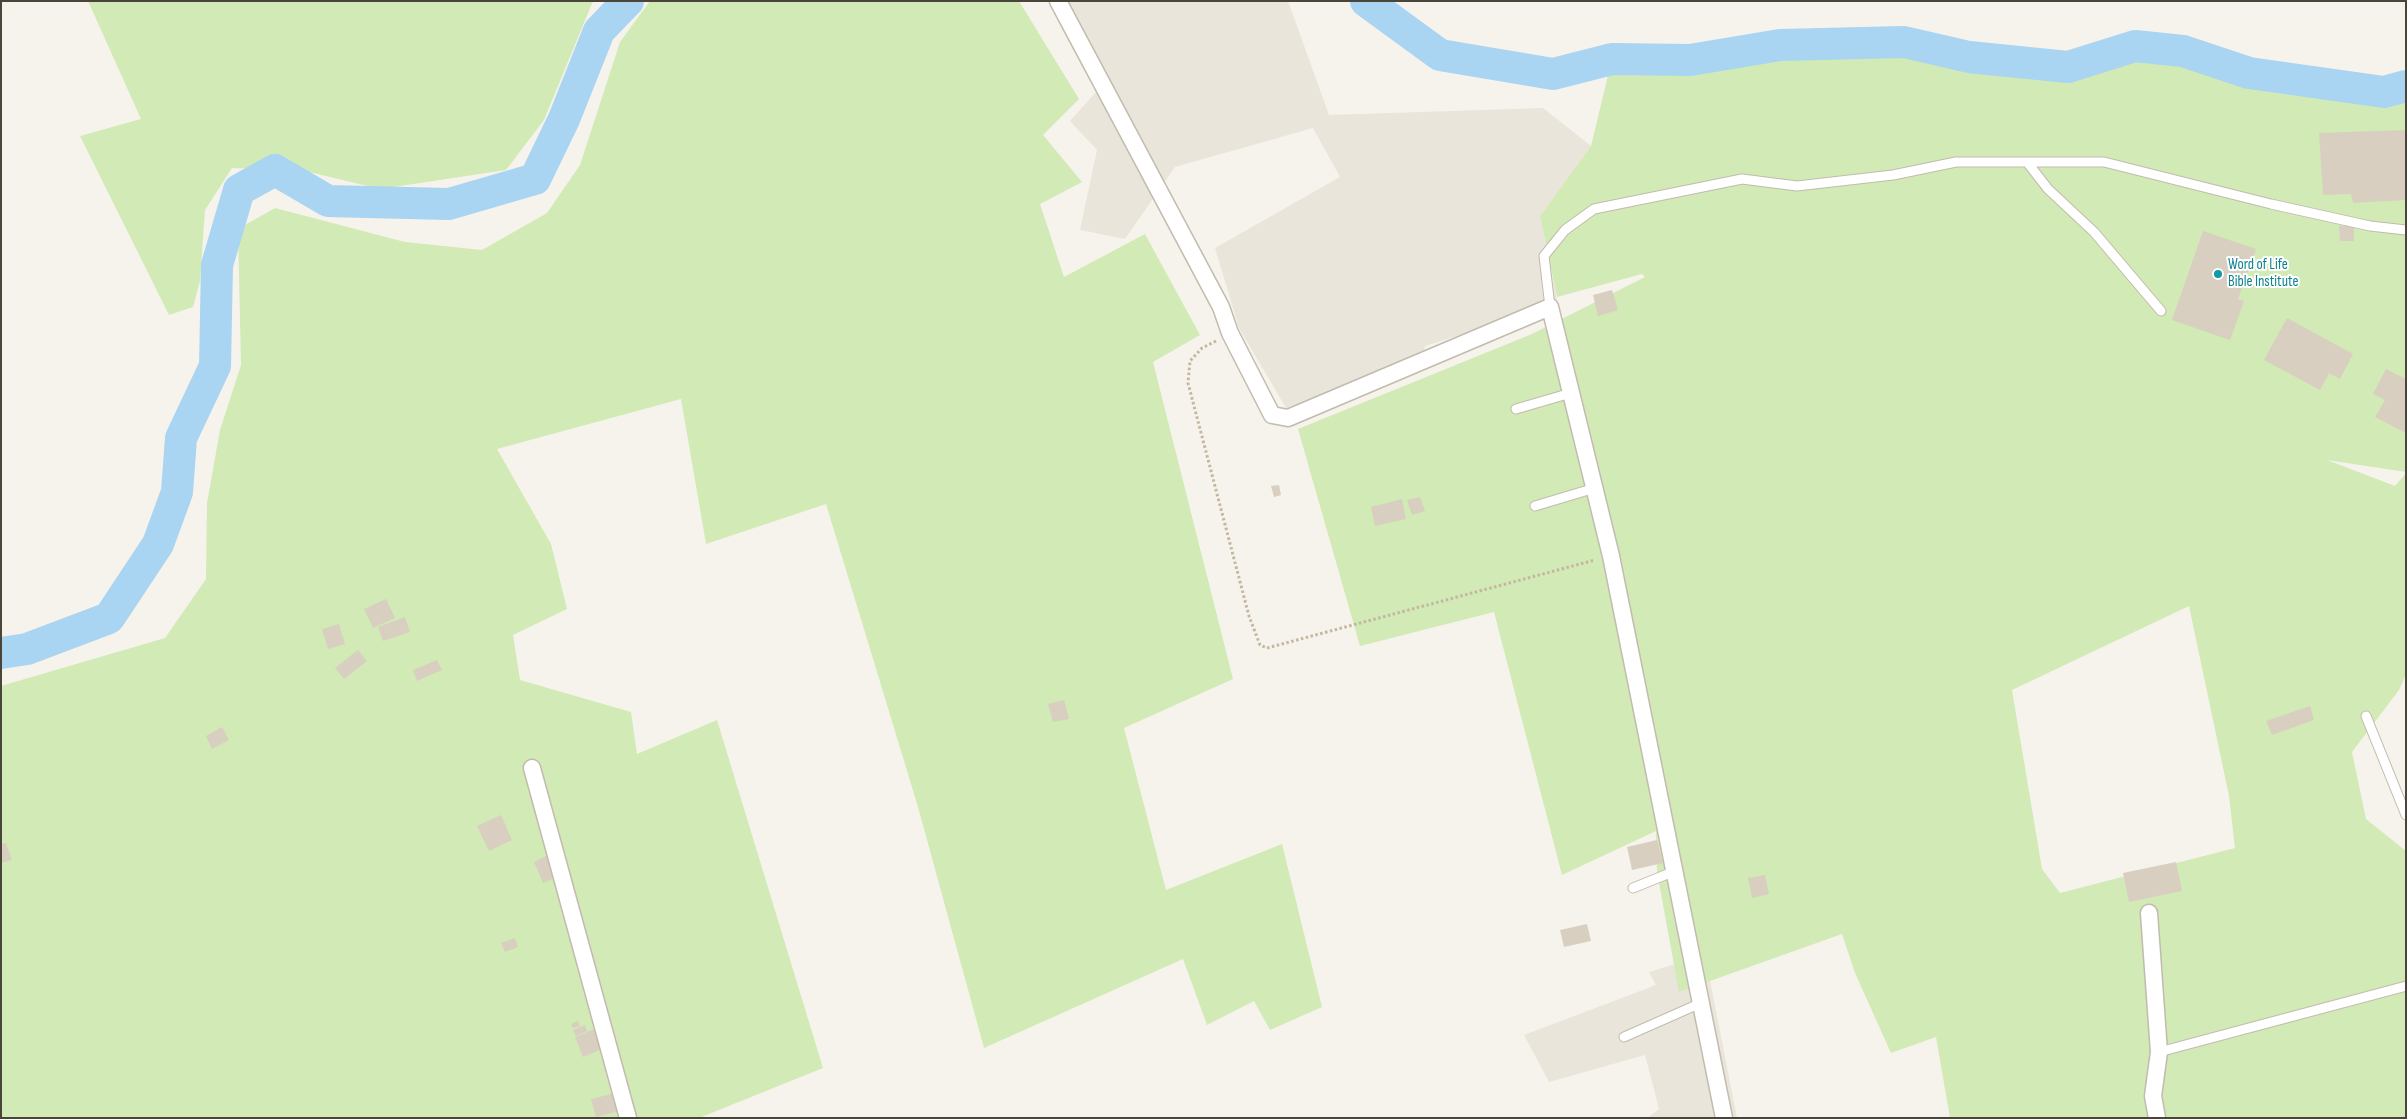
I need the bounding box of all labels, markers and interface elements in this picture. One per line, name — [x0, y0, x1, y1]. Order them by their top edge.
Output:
place label: Word of Life Bible Institute — [2228, 256, 2298, 291]
marker: Word of Life Bible Institute — [2212, 268, 2224, 280]

